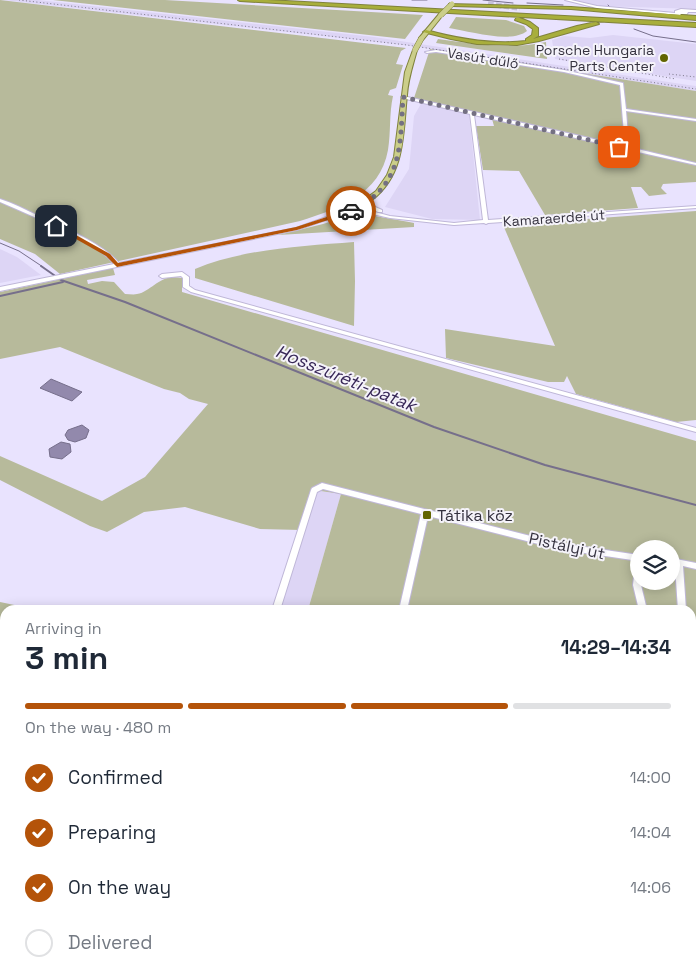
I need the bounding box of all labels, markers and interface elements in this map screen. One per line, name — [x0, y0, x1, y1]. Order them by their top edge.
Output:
place label: Porsche Hungaria Parts Center — [536, 41, 654, 75]
street label: Vasút dűlő — [446, 43, 520, 73]
marker: Porsche Hungaria Parts Center — [658, 52, 670, 64]
pin — [598, 126, 640, 168]
icon: bag — [605, 133, 633, 161]
courier — [326, 186, 376, 236]
icon: car — [337, 197, 365, 225]
pin — [35, 205, 77, 247]
street label: Kamaraerdei út — [502, 205, 606, 231]
icon: home — [42, 212, 70, 240]
water label: Hosszúréti-patak — [272, 339, 422, 418]
place label: Tátika köz — [437, 505, 513, 526]
marker: Tátika köz — [421, 509, 433, 521]
street label: Pistályi út — [527, 528, 607, 564]
map controls — [630, 540, 680, 590]
button: layers — [630, 540, 680, 590]
text: Arriving in — [25, 618, 102, 639]
text: 14:29–14:34 — [561, 635, 671, 660]
text: 3 min — [25, 638, 108, 678]
text: On the way · 480 m — [25, 717, 171, 738]
icon: check — [25, 764, 53, 792]
text: Confirmed — [68, 765, 163, 790]
text: 14:00 — [630, 767, 671, 788]
icon: check — [25, 819, 53, 847]
text: Preparing — [68, 820, 156, 845]
text: 14:04 — [630, 822, 671, 843]
icon: check — [25, 874, 53, 902]
text: On the way — [68, 875, 171, 900]
text: 14:06 — [630, 877, 671, 898]
text: Delivered — [68, 930, 153, 955]

